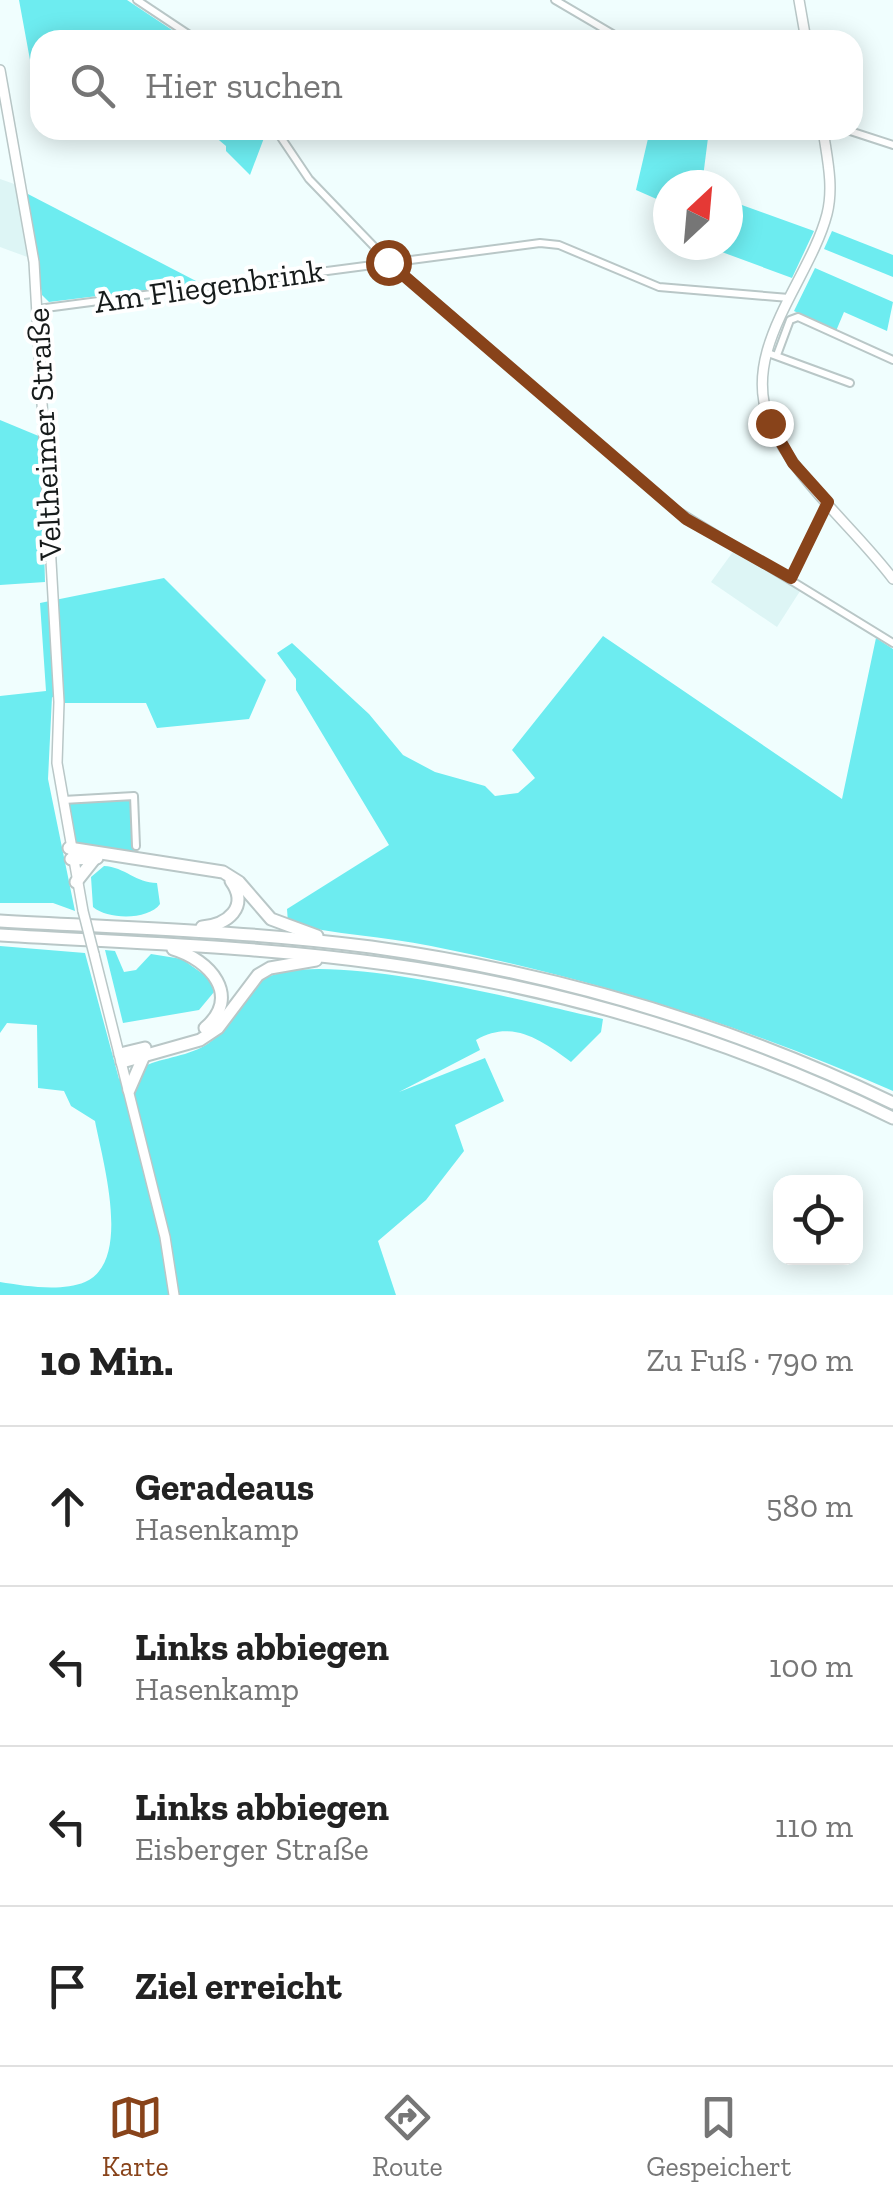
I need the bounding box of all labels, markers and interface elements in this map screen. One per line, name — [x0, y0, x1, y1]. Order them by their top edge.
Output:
search box — [30, 30, 863, 140]
icon: search — [65, 58, 120, 113]
text: Hier suchen — [145, 62, 343, 108]
north arrow — [653, 170, 743, 260]
route start — [366, 240, 412, 286]
street label: Am Fliegenbrink — [92, 251, 327, 321]
street label: Veltheimer Straße — [18, 307, 70, 562]
route end — [748, 401, 794, 447]
map controls — [773, 1175, 863, 1265]
button: locate — [773, 1175, 863, 1265]
text: 10 Min. — [40, 1335, 174, 1386]
text: Zu Fuß · 790 m — [647, 1341, 853, 1379]
text: Geradeaus — [135, 1464, 314, 1510]
icon: ahead — [40, 1479, 95, 1534]
text: 580 m — [766, 1487, 853, 1525]
text: Hasenkamp — [135, 1510, 299, 1548]
text: Links abbiegen — [135, 1624, 389, 1670]
icon: left — [40, 1639, 95, 1694]
text: 100 m — [769, 1647, 853, 1685]
text: Hasenkamp — [135, 1670, 299, 1708]
text: Links abbiegen — [135, 1784, 389, 1830]
icon: left — [40, 1799, 95, 1854]
text: 110 m — [775, 1807, 853, 1845]
text: Eisberger Straße — [135, 1830, 369, 1868]
icon: arrive — [40, 1959, 95, 2014]
text: Ziel erreicht — [135, 1963, 342, 2009]
tab: Karte — [102, 2090, 169, 2183]
tab: Route — [372, 2090, 443, 2183]
tab: Gespeichert — [646, 2090, 791, 2183]

